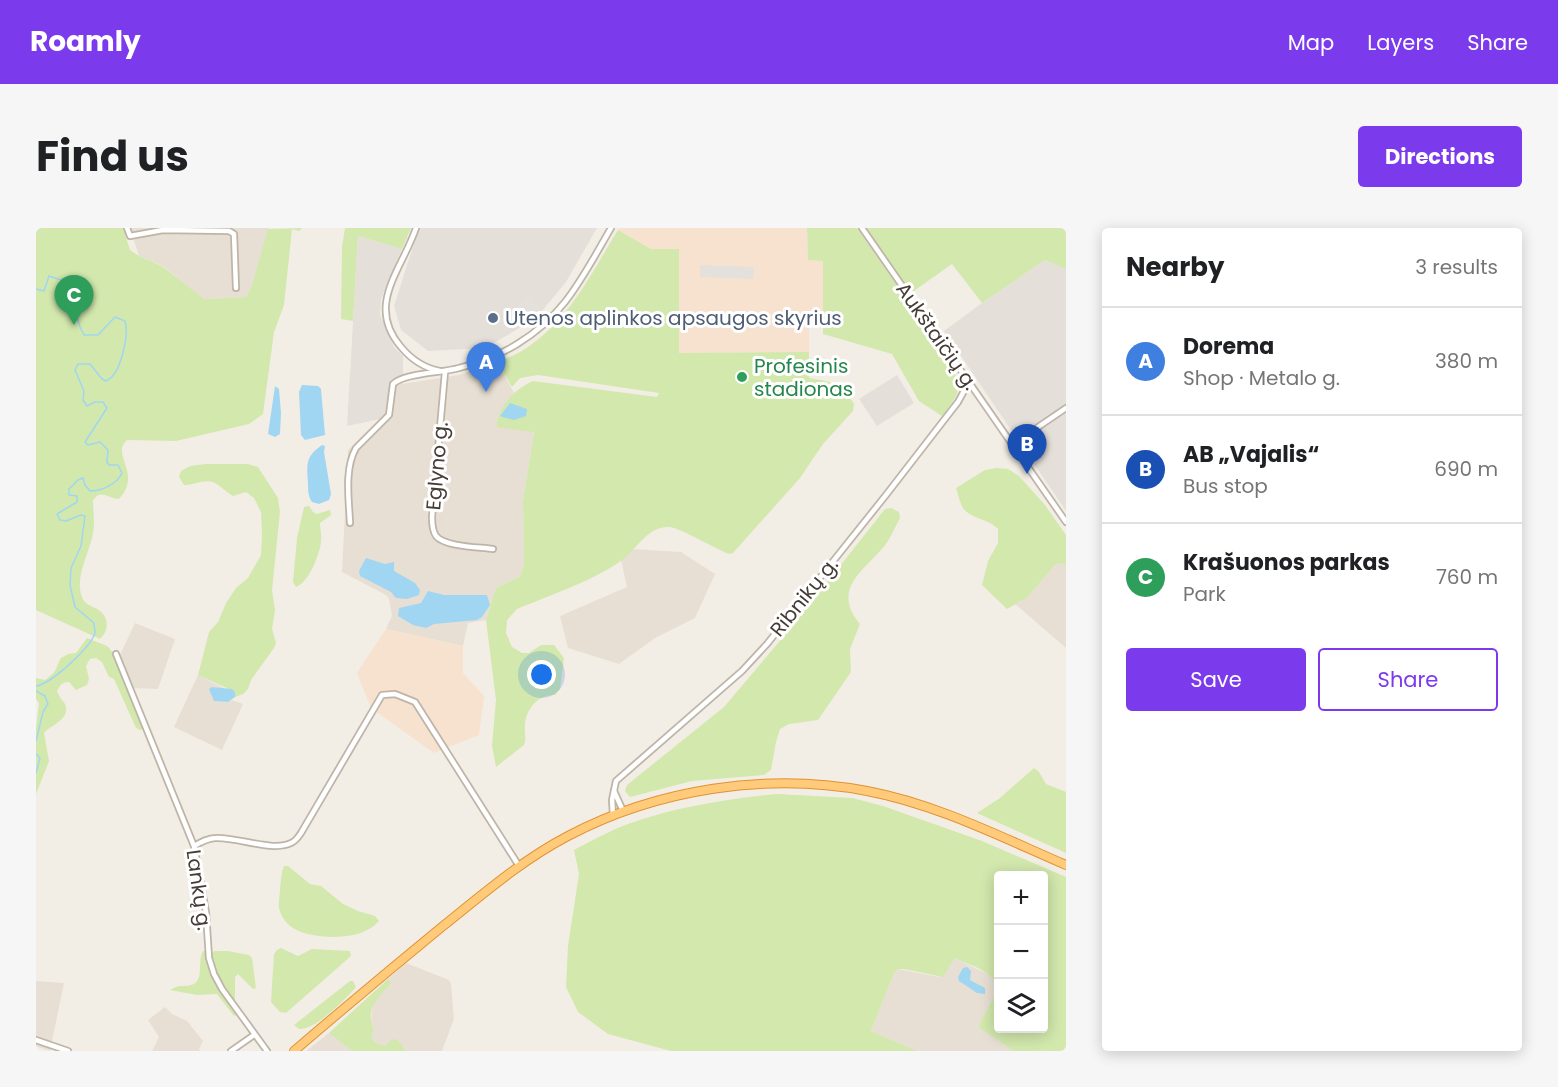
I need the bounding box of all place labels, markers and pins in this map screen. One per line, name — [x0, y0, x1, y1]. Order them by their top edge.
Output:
pin: C — [54, 276, 93, 325]
place label: Utenos aplinkos apsaugos skyrius — [505, 304, 842, 332]
marker: Utenos aplinkos apsaugos skyrius — [486, 311, 500, 325]
pin: A — [466, 342, 506, 392]
place label: Profesinis stadionas — [754, 352, 853, 403]
marker: Profesinis stadionas — [735, 370, 749, 384]
pin: B — [1008, 424, 1046, 474]

